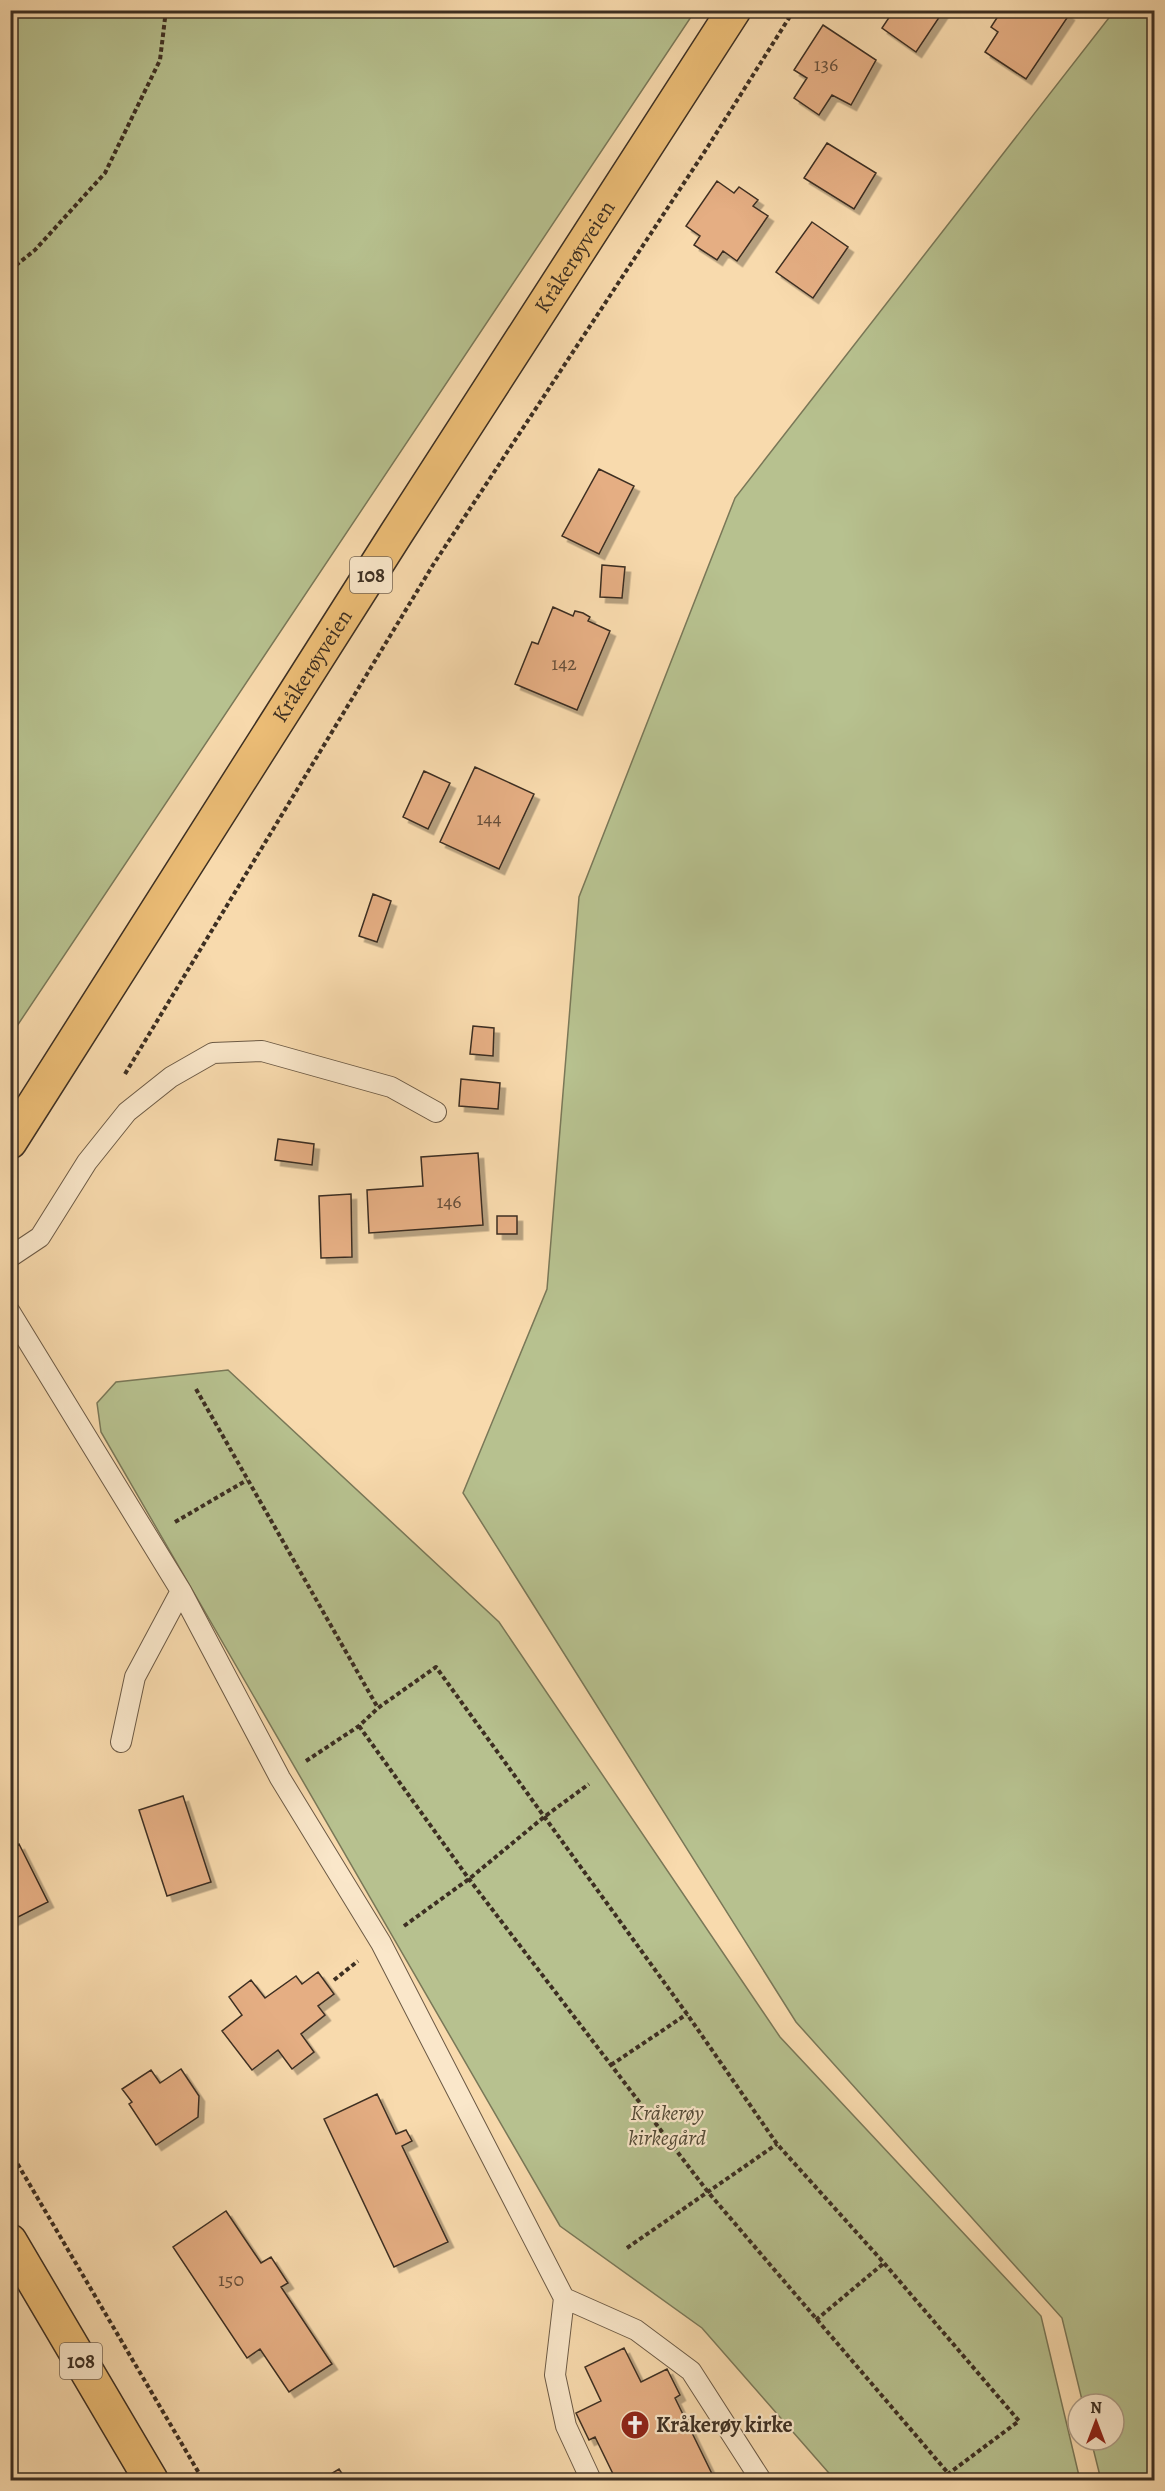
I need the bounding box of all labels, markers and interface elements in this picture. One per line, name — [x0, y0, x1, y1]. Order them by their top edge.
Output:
house number: 136 — [814, 51, 838, 78]
street label: Kråkerøyveien — [527, 195, 622, 319]
road number: 108 — [350, 557, 392, 593]
street label: Kråkerøyveien — [265, 603, 359, 728]
house number: 142 — [551, 650, 577, 677]
house number: 144 — [477, 805, 501, 832]
house number: 146 — [436, 1188, 462, 1215]
park label: Kråkerøy kirkegård — [628, 2098, 706, 2153]
house number: 150 — [218, 2266, 244, 2293]
road number: 108 — [60, 2343, 102, 2379]
north arrow — [1066, 2392, 1126, 2452]
text: N — [1090, 2397, 1102, 2419]
church icon: Kråkerøy kirke — [619, 2409, 651, 2441]
place label: Kråkerøy kirke — [656, 2410, 793, 2440]

